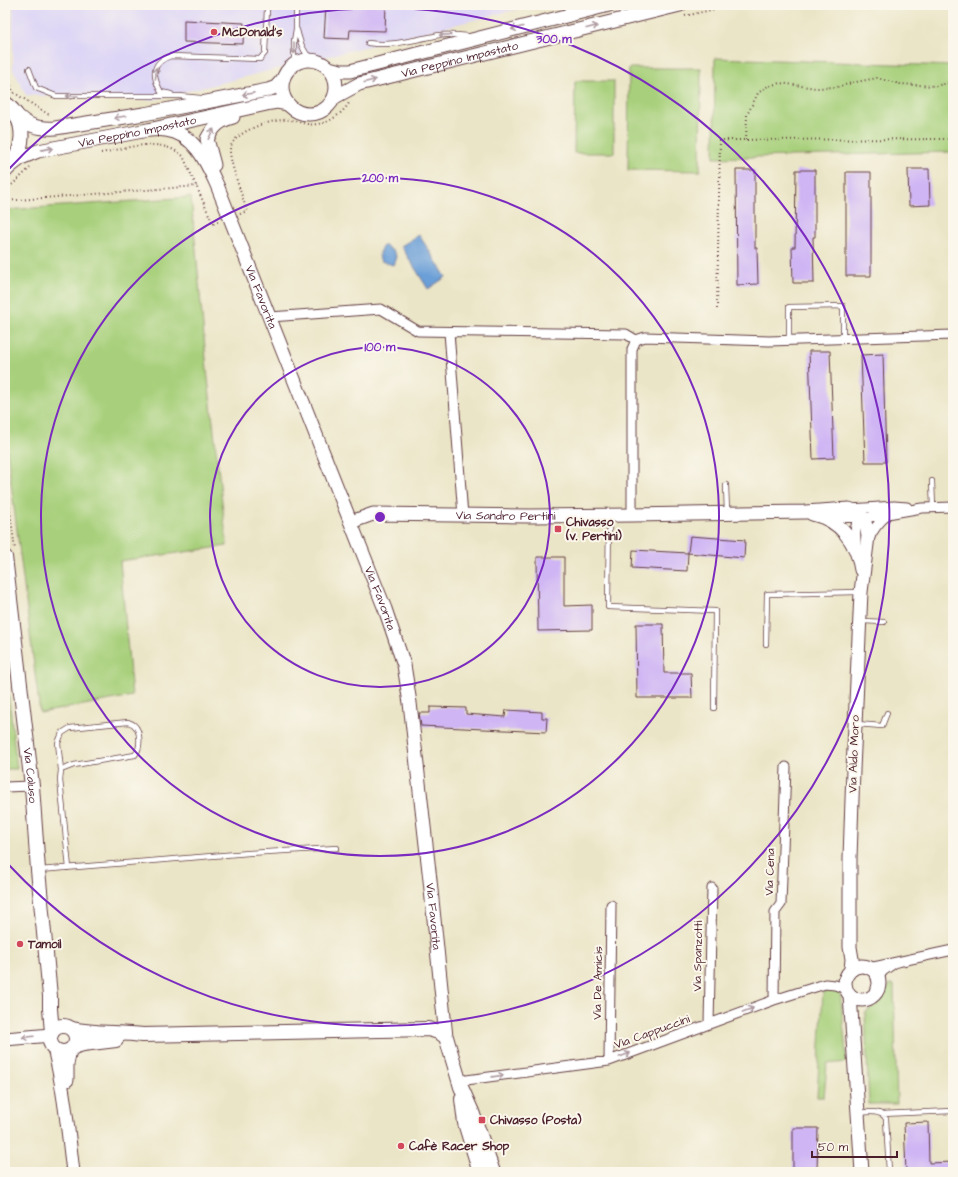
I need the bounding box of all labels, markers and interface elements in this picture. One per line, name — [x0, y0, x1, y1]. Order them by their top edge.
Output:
one-way arrow — [585, 22, 598, 30]
place label: McDonald's — [222, 24, 282, 41]
one-way arrow — [511, 25, 524, 32]
marker: McDonald's — [209, 27, 219, 37]
one-way arrow — [439, 31, 452, 39]
text: 300 m — [535, 31, 572, 48]
street label: Via Peppino Impastato — [400, 37, 520, 82]
one-way arrow — [290, 41, 298, 54]
one-way arrow — [152, 67, 160, 80]
one-way arrow — [364, 77, 377, 85]
one-way arrow — [242, 91, 255, 99]
one-way arrow — [66, 92, 79, 100]
street label: Via Peppino Impastato — [77, 111, 198, 152]
one-way arrow — [114, 113, 127, 121]
one-way arrow — [208, 128, 215, 140]
one-way arrow — [40, 144, 53, 152]
text: 200 m — [361, 170, 399, 187]
street label: Via Favorita — [241, 263, 282, 331]
text: 100 m — [365, 339, 396, 356]
street label: Via Sandro Pertini — [456, 507, 556, 525]
centre of rings — [373, 510, 387, 524]
place label: Chivasso (v. Pertini) — [565, 514, 623, 545]
marker: Chivasso (v. Pertini) — [553, 524, 563, 534]
street label: Via Favorita — [360, 564, 400, 632]
street label: Via Aldo Moro — [844, 715, 864, 793]
street label: Via Caluso — [19, 747, 42, 804]
street label: Via Cena — [761, 848, 779, 896]
street label: Via Favorita — [422, 882, 446, 951]
street label: Via Spanzotti — [689, 920, 707, 992]
place label: Tamoil — [27, 936, 61, 953]
marker: Tamoil — [15, 939, 25, 949]
street label: Via De Amicis — [589, 946, 607, 1020]
one-way arrow — [741, 1006, 754, 1013]
street label: Via Cappuccini — [612, 1010, 692, 1054]
one-way arrow — [22, 1033, 35, 1041]
one-way arrow — [619, 1050, 631, 1058]
one-way arrow — [491, 1072, 504, 1080]
place label: Chivasso (Posta) — [490, 1112, 582, 1129]
marker: Chivasso (Posta) — [477, 1115, 487, 1125]
scale bar — [812, 1133, 897, 1159]
place label: Cafè Racer Shop — [409, 1138, 510, 1156]
text: 50 m — [818, 1139, 849, 1156]
marker: Cafè Racer Shop — [396, 1141, 406, 1151]

